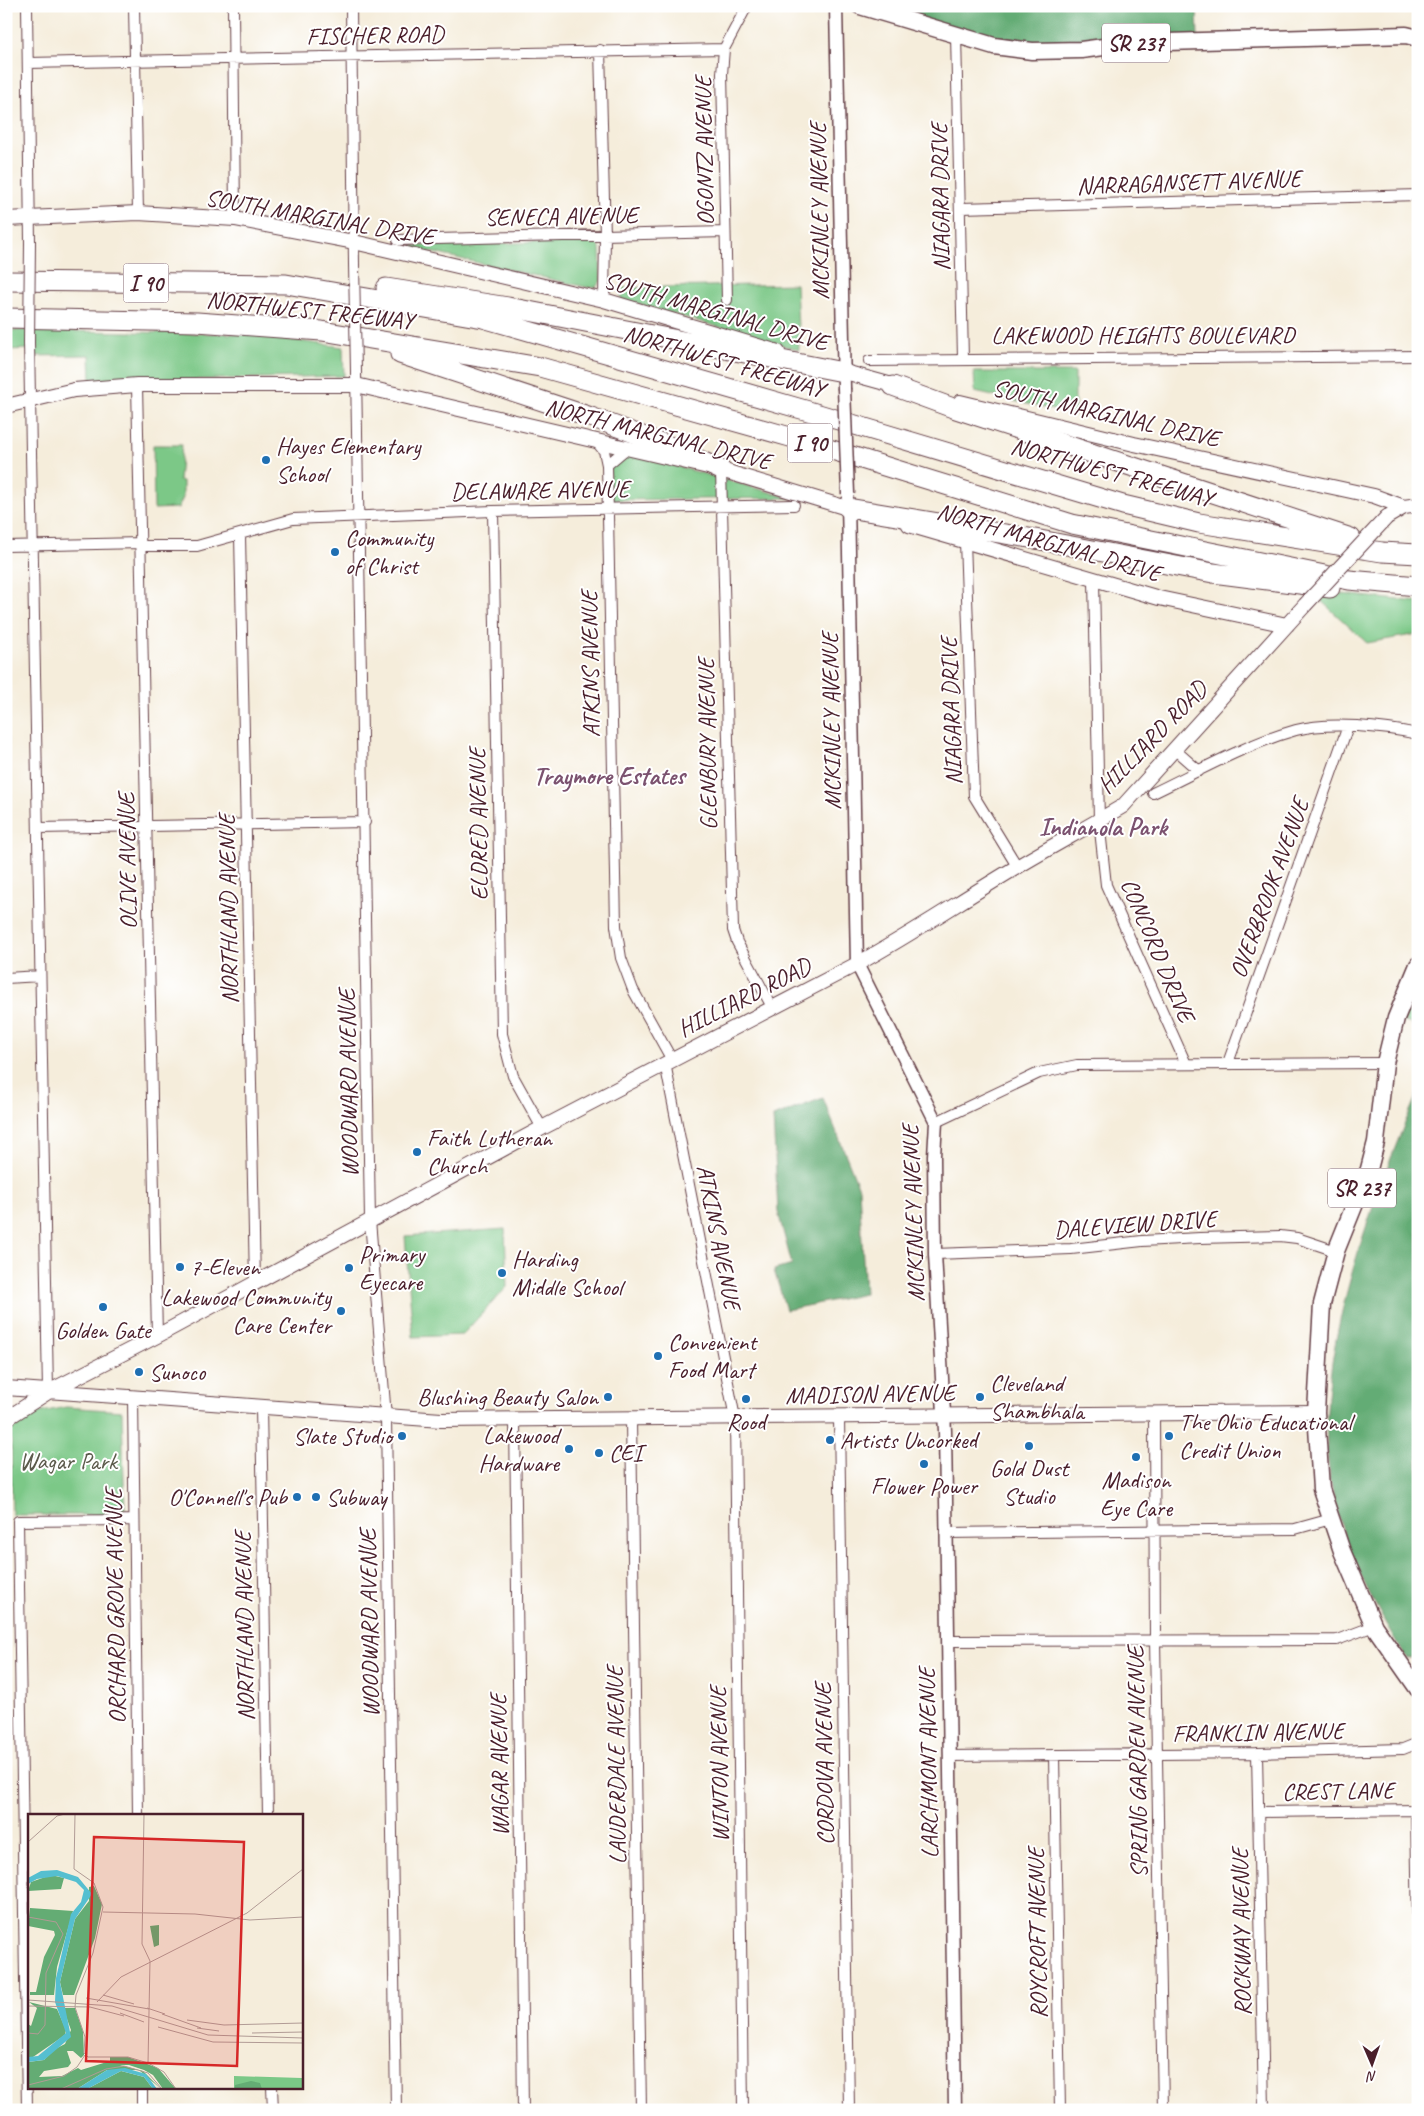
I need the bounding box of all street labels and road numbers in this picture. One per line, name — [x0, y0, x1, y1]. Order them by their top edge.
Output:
street label: FISCHER ROAD — [306, 19, 446, 51]
road number: SR 237 — [1102, 23, 1170, 62]
street label: OGONTZ AVENUE — [688, 73, 720, 226]
street label: MCKINLEY AVENUE — [802, 119, 836, 300]
street label: NIAGARA DRIVE — [924, 120, 956, 271]
street label: NARRAGANSETT AVENUE — [1076, 163, 1305, 201]
street label: SOUTH MARGINAL DRIVE — [203, 182, 440, 252]
street label: SENECA AVENUE — [484, 200, 641, 232]
road number: I 90 — [124, 264, 168, 302]
street label: SOUTH MARGINAL DRIVE — [600, 265, 835, 358]
street label: NORTHWEST FREEWAY — [205, 284, 419, 336]
street label: NORTHWEST FREEWAY — [620, 318, 832, 405]
street label: LAKEWOOD HEIGHTS BOULEVARD — [991, 320, 1297, 350]
street label: SOUTH MARGINAL DRIVE — [990, 372, 1226, 454]
street label: NORTH MARGINAL DRIVE — [542, 391, 777, 477]
road number: I 90 — [788, 423, 832, 462]
street label: NORTHWEST FREEWAY — [1008, 431, 1220, 514]
street label: DELAWARE AVENUE — [450, 473, 632, 507]
street label: NORTH MARGINAL DRIVE — [934, 496, 1167, 589]
street label: ATKINS AVENUE — [574, 587, 606, 738]
street label: MCKINLEY AVENUE — [814, 629, 848, 810]
street label: NIAGARA DRIVE — [933, 634, 969, 786]
street label: GLENBURY AVENUE — [690, 655, 723, 830]
street label: HILLIARD ROAD — [1091, 673, 1215, 800]
street label: ELDRED AVENUE — [462, 745, 494, 901]
street label: OLIVE AVENUE — [111, 789, 143, 930]
street label: OVERBROOK AVENUE — [1223, 791, 1316, 982]
street label: NORTHLAND AVENUE — [211, 811, 245, 1004]
street label: CONCORD DRIVE — [1114, 874, 1203, 1029]
street label: HILLIARD ROAD — [672, 950, 817, 1043]
street label: WOODWARD AVENUE — [331, 985, 365, 1177]
street label: MCKINLEY AVENUE — [895, 1121, 931, 1302]
street label: ATKINS AVENUE — [690, 1162, 748, 1315]
road number: SR 237 — [1328, 1168, 1396, 1208]
street label: DALEVIEW DRIVE — [1053, 1203, 1220, 1245]
street label: MADISON AVENUE — [785, 1377, 958, 1410]
street label: ORCHARD GROVE AVENUE — [98, 1485, 132, 1724]
street label: WOODWARD AVENUE — [352, 1525, 386, 1717]
street label: NORTHLAND AVENUE — [227, 1528, 261, 1721]
street label: SPRING GARDEN AVENUE — [1120, 1643, 1154, 1878]
street label: LAUDERDALE AVENUE — [599, 1663, 633, 1865]
street label: LARCHMONT AVENUE — [911, 1664, 945, 1859]
street label: CORDOVA AVENUE — [808, 1679, 840, 1846]
street label: WINTON AVENUE — [703, 1683, 735, 1842]
street label: WAGAR AVENUE — [483, 1691, 515, 1836]
street label: FRANKLIN AVENUE — [1172, 1715, 1347, 1748]
street label: CREST LANE — [1282, 1775, 1397, 1807]
street label: ROYCROFT AVENUE — [1020, 1844, 1053, 2019]
street label: ROCKWAY AVENUE — [1224, 1845, 1257, 2016]

